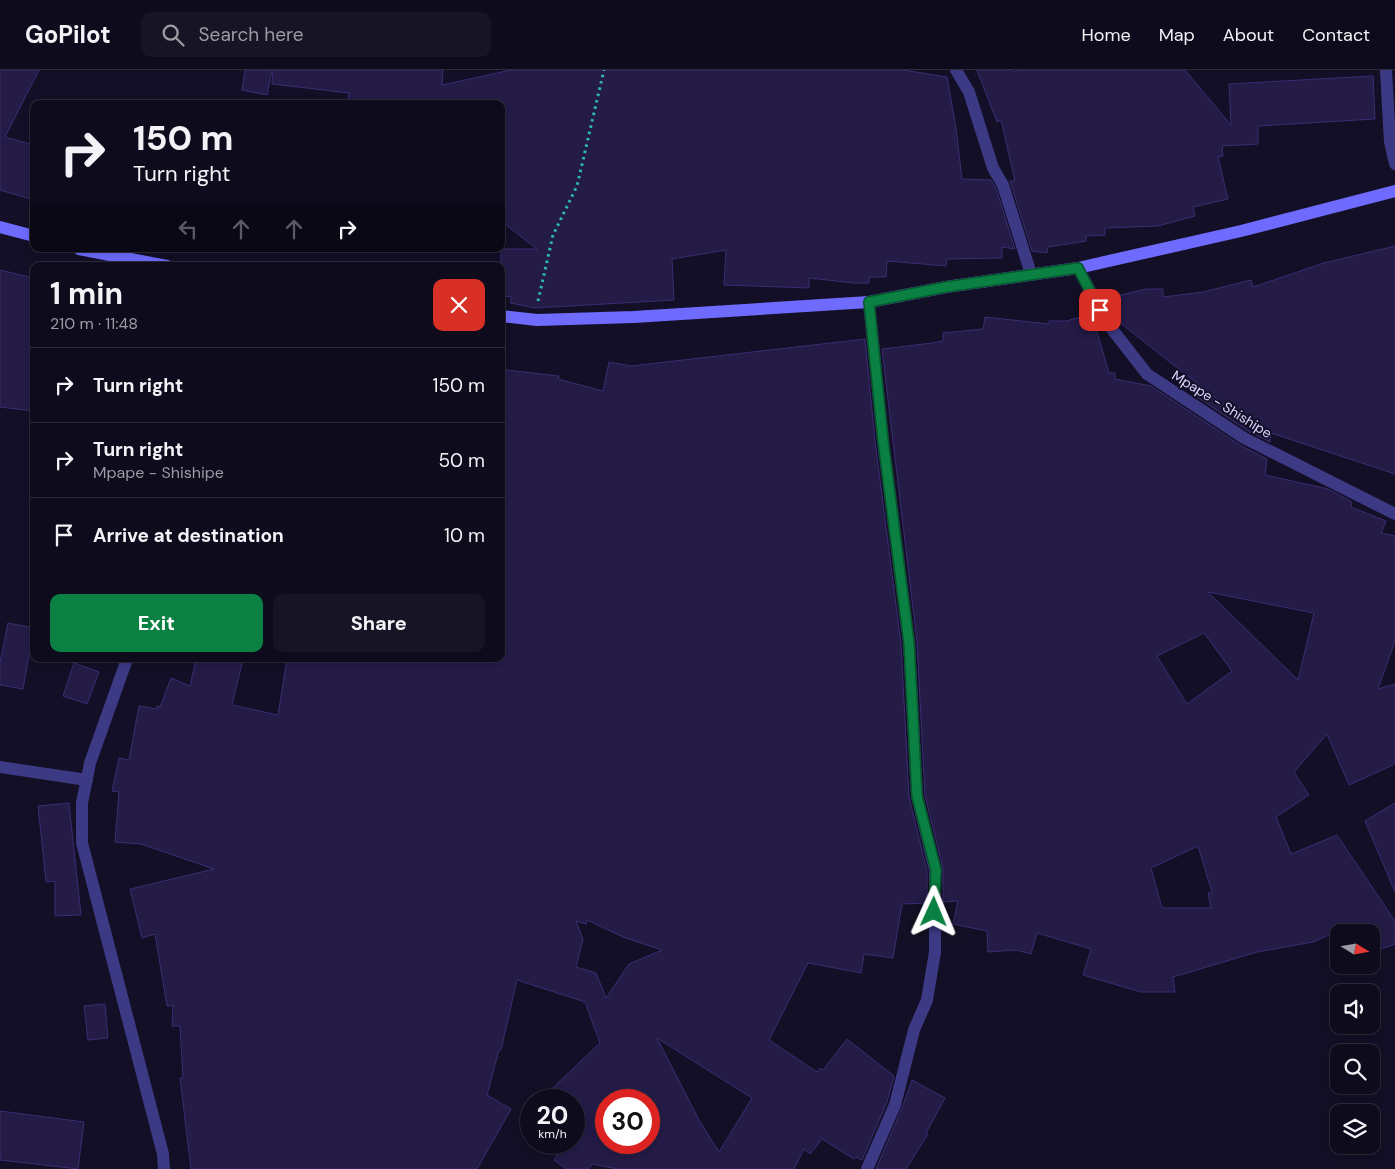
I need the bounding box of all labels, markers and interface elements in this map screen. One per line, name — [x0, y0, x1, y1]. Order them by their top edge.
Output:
search box — [141, 12, 491, 57]
text: GoPilot — [25, 19, 111, 50]
icon: search — [159, 21, 187, 49]
text: Search here — [199, 22, 303, 47]
text: Home — [1081, 23, 1131, 47]
text: Map — [1159, 23, 1195, 47]
text: About — [1223, 23, 1274, 47]
text: Contact — [1302, 23, 1370, 47]
text: 150 m — [133, 115, 233, 161]
icon: right — [50, 120, 115, 185]
text: Turn right — [133, 159, 230, 188]
icon: left — [174, 215, 202, 243]
icon: ahead — [227, 215, 255, 243]
icon: ahead — [280, 215, 308, 243]
icon: right — [333, 215, 361, 243]
text: 1 min — [50, 274, 123, 313]
button: close — [433, 279, 485, 331]
pin — [1079, 289, 1121, 331]
icon: arrive — [1086, 296, 1114, 324]
text: 210 m · 11:48 — [50, 313, 138, 334]
street label: Mpape - Shishipe — [1169, 366, 1275, 442]
icon: right — [50, 371, 78, 399]
text: Turn right — [93, 373, 183, 398]
text: 150 m — [433, 373, 485, 398]
text: Turn right — [93, 437, 183, 462]
icon: right — [50, 446, 78, 474]
text: 50 m — [438, 448, 485, 473]
text: Mpape - Shishipe — [93, 462, 224, 483]
icon: arrive — [50, 521, 78, 549]
text: Arrive at destination — [93, 523, 284, 548]
text: 10 m — [444, 523, 485, 548]
button: Exit — [50, 594, 263, 652]
button: Share — [273, 594, 485, 652]
position arrow — [907, 885, 959, 937]
north arrow — [1330, 924, 1380, 974]
map controls — [1330, 924, 1380, 1154]
button: sound — [1330, 984, 1380, 1034]
button: search — [1330, 1044, 1380, 1094]
speed limit sign: 30 — [595, 1089, 660, 1154]
text: 20 — [537, 1099, 568, 1132]
button: layers — [1330, 1104, 1380, 1154]
text: km/h — [538, 1126, 567, 1142]

